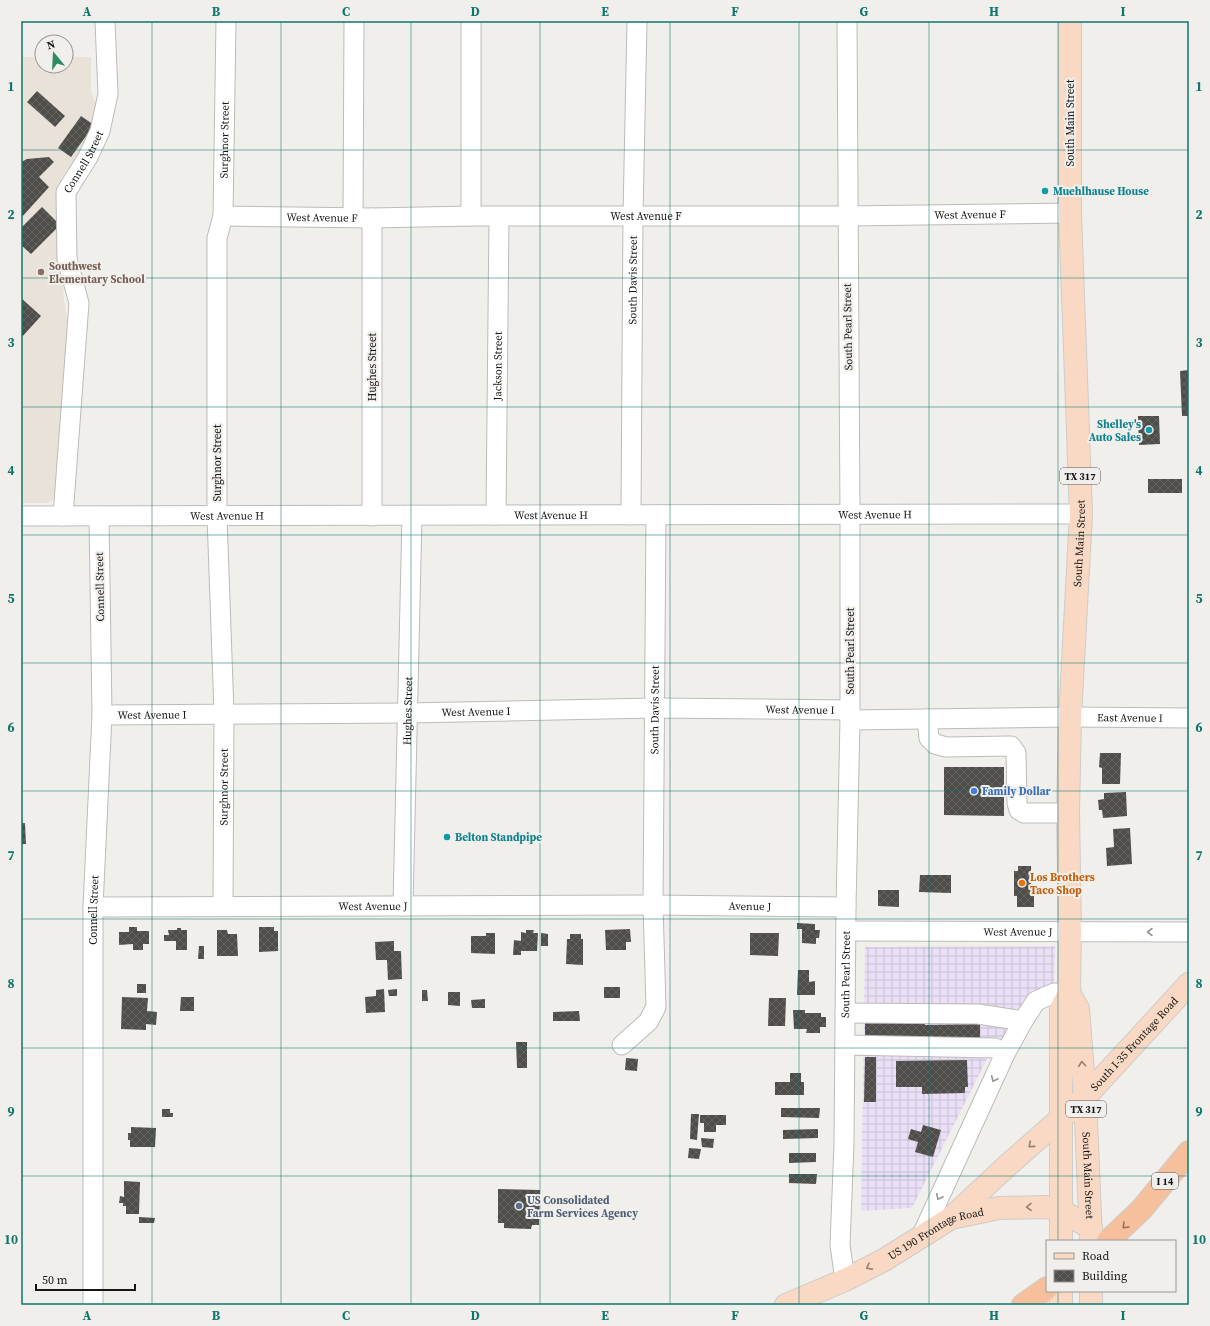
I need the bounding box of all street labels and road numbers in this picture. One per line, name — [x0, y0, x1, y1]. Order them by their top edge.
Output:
street label: South Main Street — [1063, 79, 1078, 166]
street label: Surghnor Street — [216, 101, 232, 179]
street label: Connell Street — [60, 128, 107, 196]
street label: West Avenue F — [934, 206, 1006, 222]
street label: West Avenue F — [286, 209, 358, 225]
street label: West Avenue F — [610, 209, 682, 224]
street label: South Davis Street — [625, 235, 640, 324]
street label: South Pearl Street — [840, 283, 856, 371]
street label: Jackson Street — [490, 331, 505, 402]
street label: Hughes Street — [365, 332, 380, 401]
street label: Surghnor Street — [210, 424, 225, 502]
road number: TX 317 — [1060, 468, 1100, 484]
street label: South Main Street — [1070, 499, 1089, 587]
street label: West Avenue H — [514, 507, 588, 523]
street label: West Avenue H — [838, 507, 912, 522]
street label: West Avenue H — [190, 508, 264, 523]
street label: Connell Street — [92, 552, 108, 622]
street label: South Pearl Street — [843, 607, 858, 694]
street label: South Davis Street — [647, 665, 662, 754]
street label: Hughes Street — [399, 676, 416, 745]
street label: West Avenue I — [765, 702, 835, 717]
street label: West Avenue I — [441, 703, 511, 720]
street label: West Avenue I — [117, 707, 187, 722]
street label: East Avenue I — [1097, 710, 1163, 725]
street label: Surghnor Street — [216, 748, 231, 826]
street label: Connell Street — [86, 875, 102, 945]
street label: West Avenue J — [338, 898, 408, 914]
street label: Avenue J — [728, 898, 772, 914]
street label: West Avenue J — [983, 924, 1053, 939]
street label: South Pearl Street — [838, 930, 853, 1018]
street label: South I-35 Frontage Road — [1087, 993, 1182, 1094]
road number: TX 317 — [1066, 1101, 1106, 1117]
street label: South Main Street — [1079, 1131, 1098, 1220]
road number: I 14 — [1152, 1173, 1178, 1189]
street label: US 190 Frontage Road — [885, 1204, 986, 1263]

